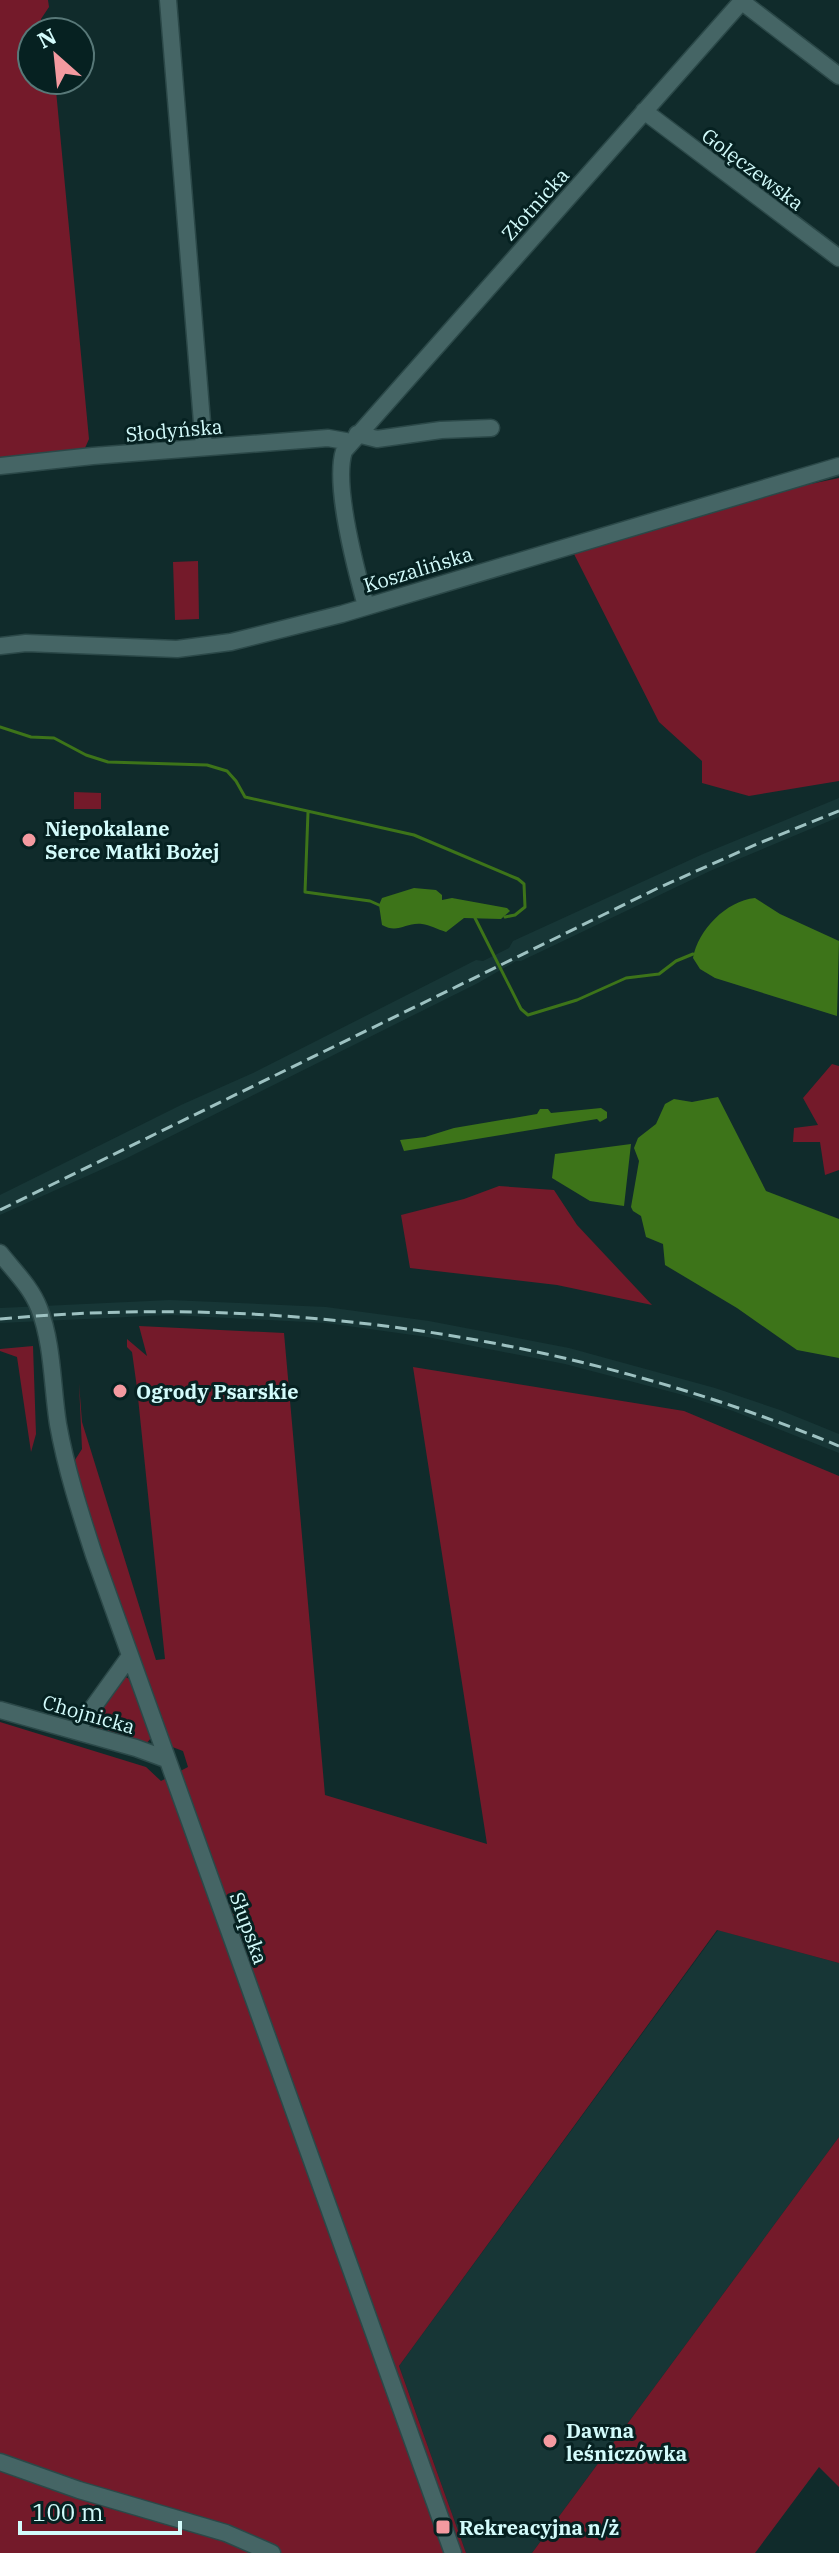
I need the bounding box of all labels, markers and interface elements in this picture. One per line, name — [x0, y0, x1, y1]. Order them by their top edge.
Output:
north arrow — [16, 16, 96, 96]
text: N — [32, 21, 61, 55]
street label: Golęczewska — [696, 122, 810, 216]
street label: Złotnicka — [495, 162, 575, 246]
street label: Słodyńska — [124, 412, 224, 448]
street label: Koszalińska — [360, 540, 476, 598]
place label: Niepokalane Serce Matki Bożej — [45, 815, 219, 865]
marker: Niepokalane Serce Matki Bożej — [20, 831, 38, 849]
place label: Ogrody Psarskie — [136, 1378, 298, 1405]
marker: Ogrody Psarskie — [111, 1382, 129, 1400]
street label: Chojnicka — [40, 1688, 138, 1740]
street label: Słupska — [224, 1888, 275, 1968]
place label: Dawna leśniczówka — [566, 2417, 687, 2467]
marker: Dawna leśniczówka — [541, 2432, 559, 2450]
scale bar — [20, 2485, 180, 2535]
text: 100 m — [32, 2496, 104, 2528]
place label: Rekreacyjna n/ż — [459, 2514, 619, 2541]
marker: Rekreacyjna n/ż — [434, 2518, 452, 2536]

